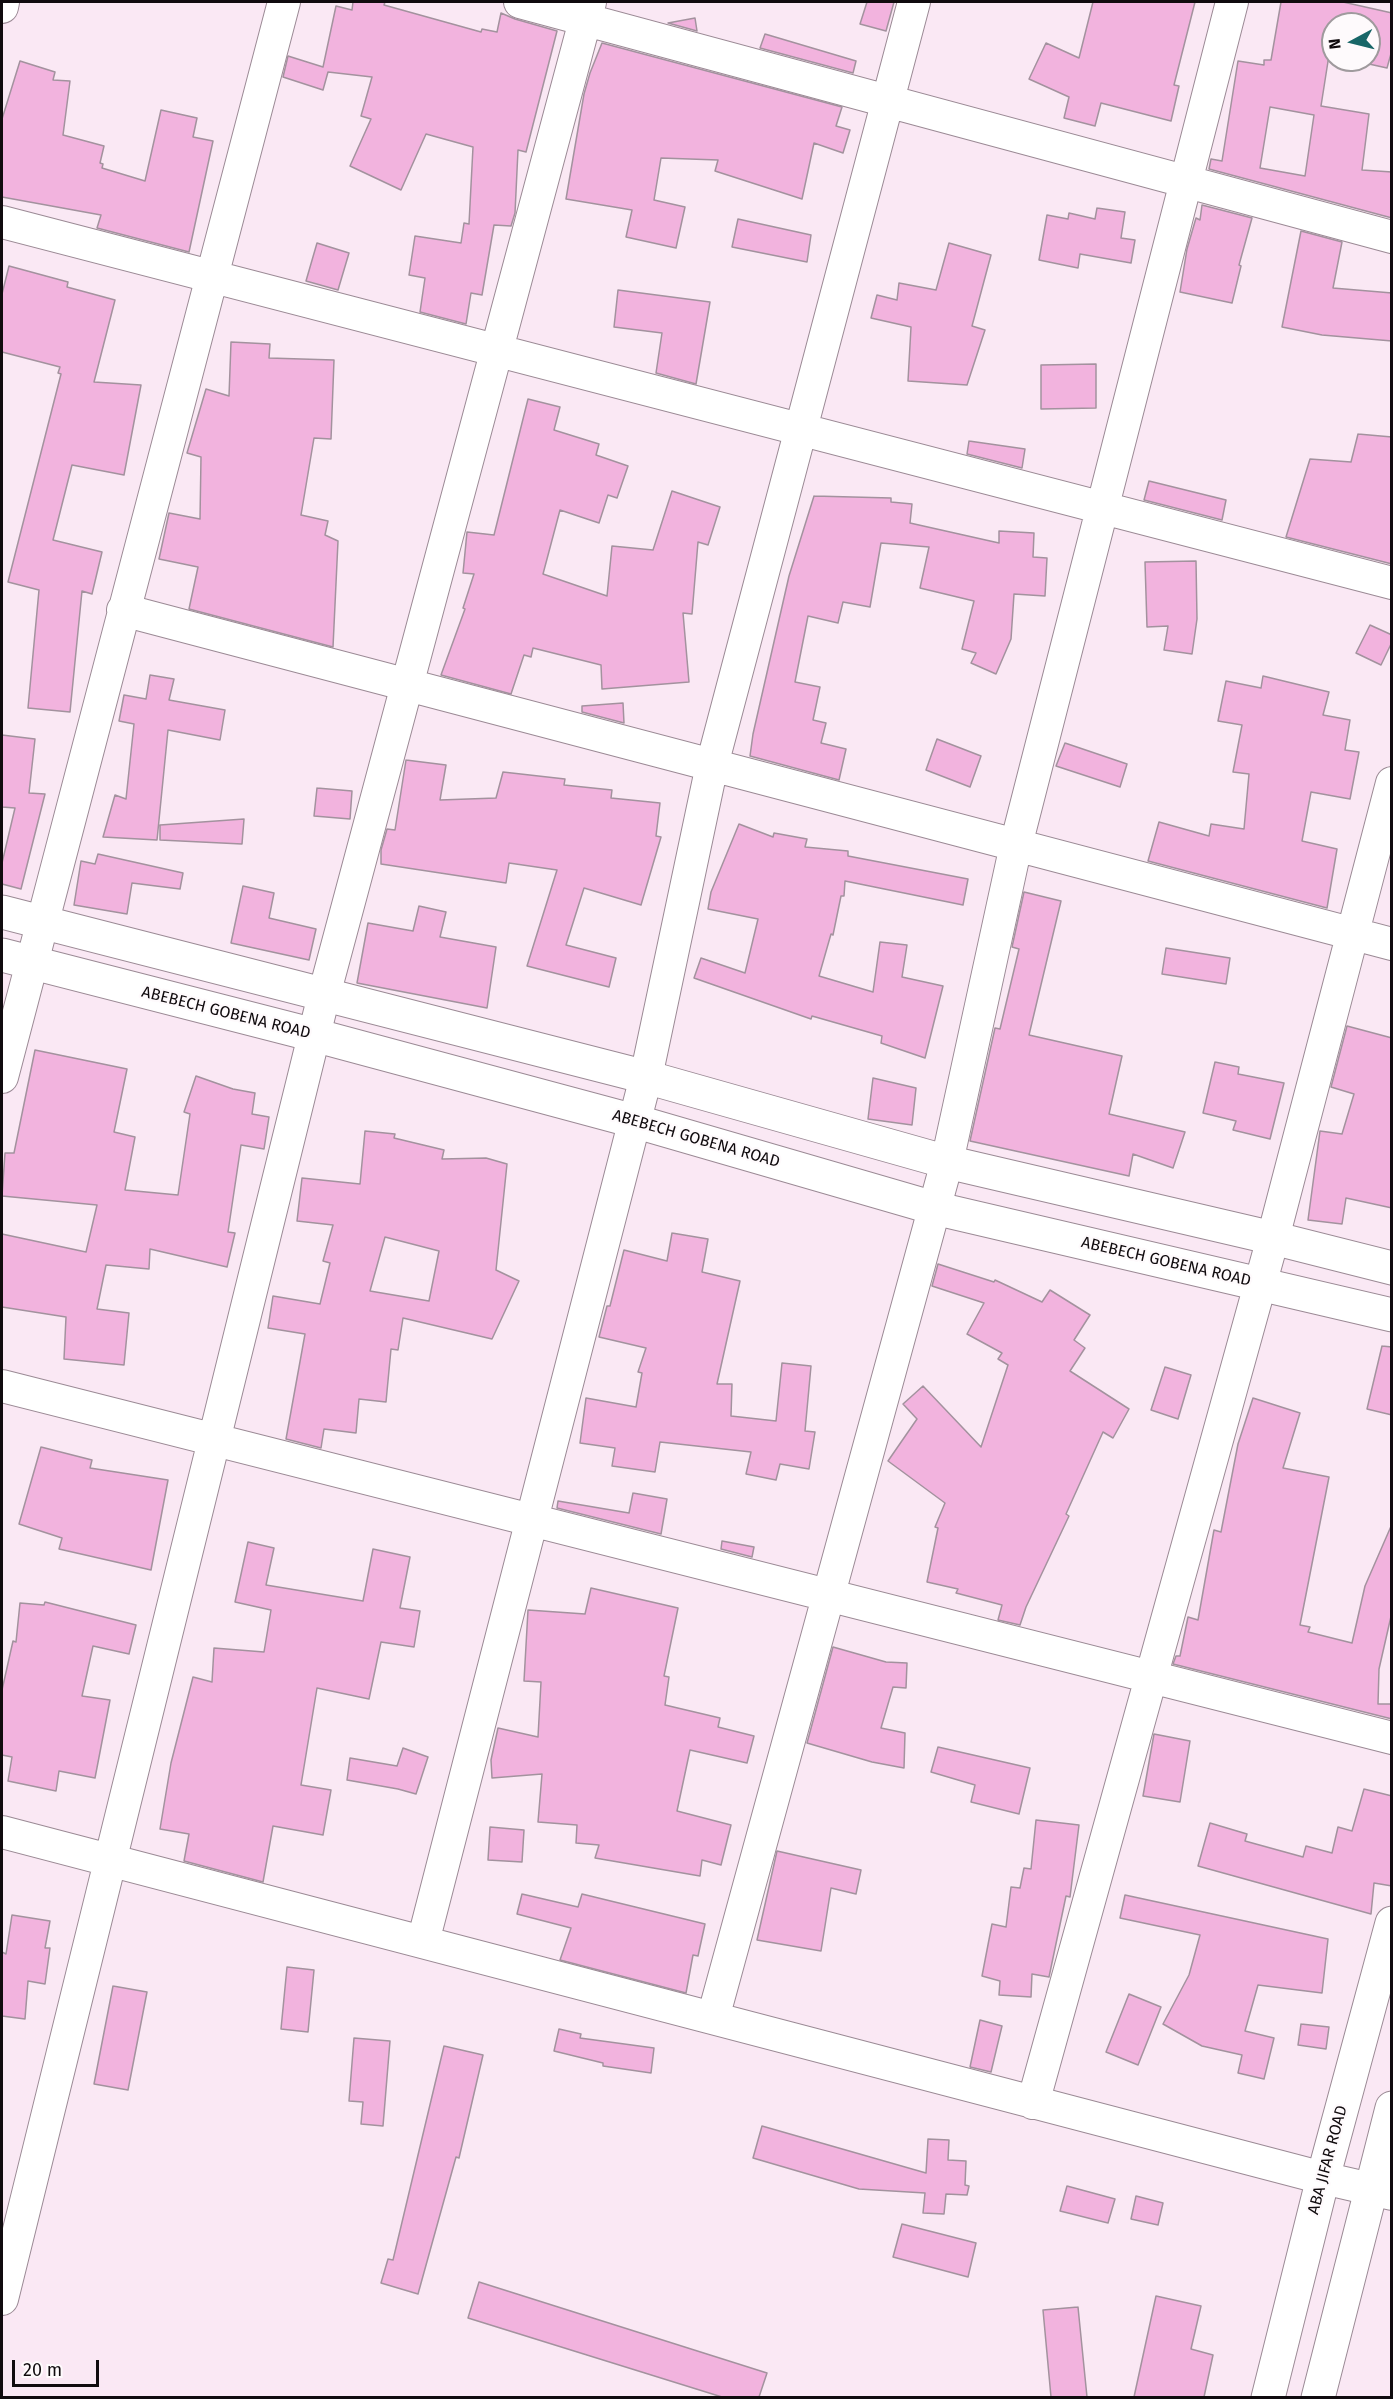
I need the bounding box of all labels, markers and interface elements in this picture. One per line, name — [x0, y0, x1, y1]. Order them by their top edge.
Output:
north arrow — [1321, 12, 1381, 72]
text: N — [1325, 38, 1345, 50]
street label: ABEBECH GOBENA ROAD — [140, 983, 312, 1043]
street label: ABEBECH GOBENA ROAD — [610, 1106, 782, 1172]
street label: ABEBECH GOBENA ROAD — [1079, 1233, 1253, 1291]
street label: ABA JIFAR ROAD — [1304, 2103, 1352, 2217]
scale bar — [15, 2348, 102, 2386]
text: 20 m — [23, 2359, 62, 2381]

